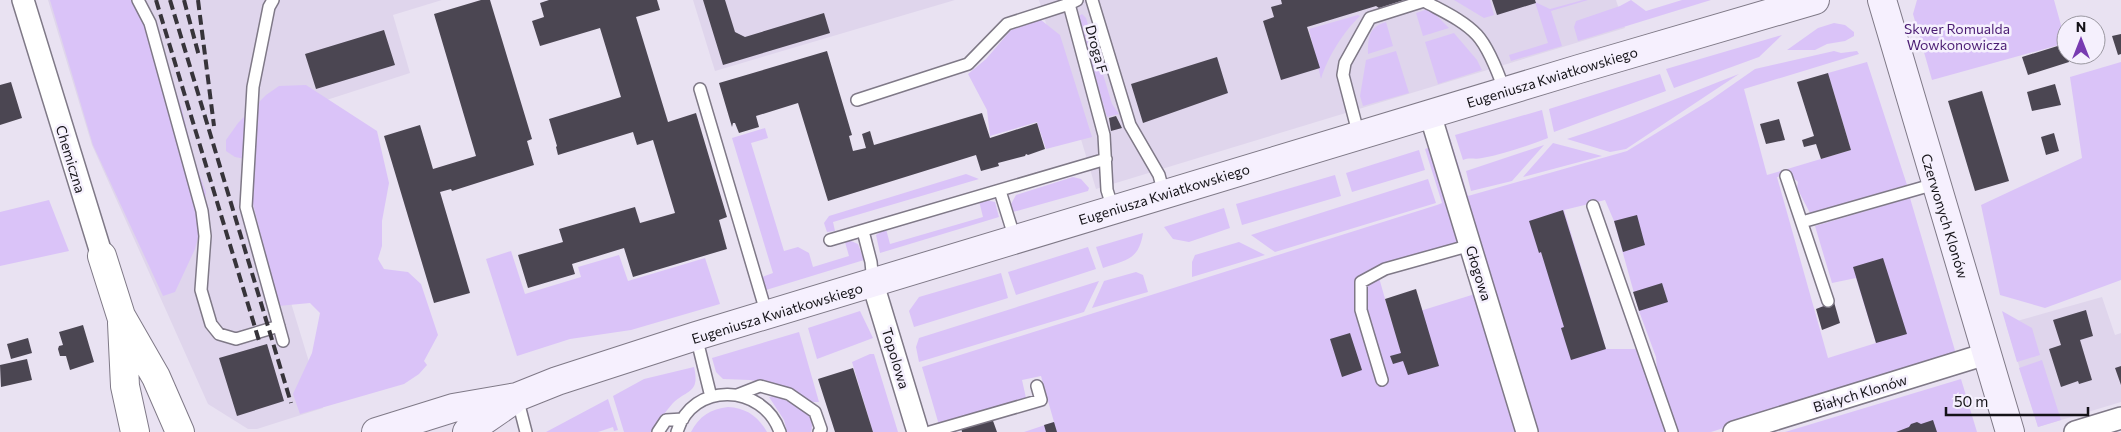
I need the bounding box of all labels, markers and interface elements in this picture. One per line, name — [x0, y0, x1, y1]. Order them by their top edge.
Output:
north arrow — [2056, 15, 2106, 65]
text: N — [2076, 18, 2086, 35]
park label: Skwer Romualda Wowkonowicza — [1904, 20, 2010, 53]
street label: Droga F — [1082, 23, 1112, 75]
street label: Eugeniusza Kwiatkowskiego — [1464, 43, 1640, 111]
street label: Chemiczna — [53, 123, 89, 195]
street label: Czerwonych Klonów — [1918, 151, 1972, 281]
street label: Eugeniusza Kwiatkowskiego — [1076, 160, 1252, 228]
street label: Głogowa — [1463, 243, 1495, 303]
street label: Eugeniusza Kwiatkowskiego — [689, 279, 865, 347]
street label: Topolowa — [879, 325, 913, 391]
street label: Białych Klonów — [1811, 371, 1909, 415]
scale bar — [1946, 384, 2088, 416]
text: 50 m — [1954, 392, 1988, 410]

